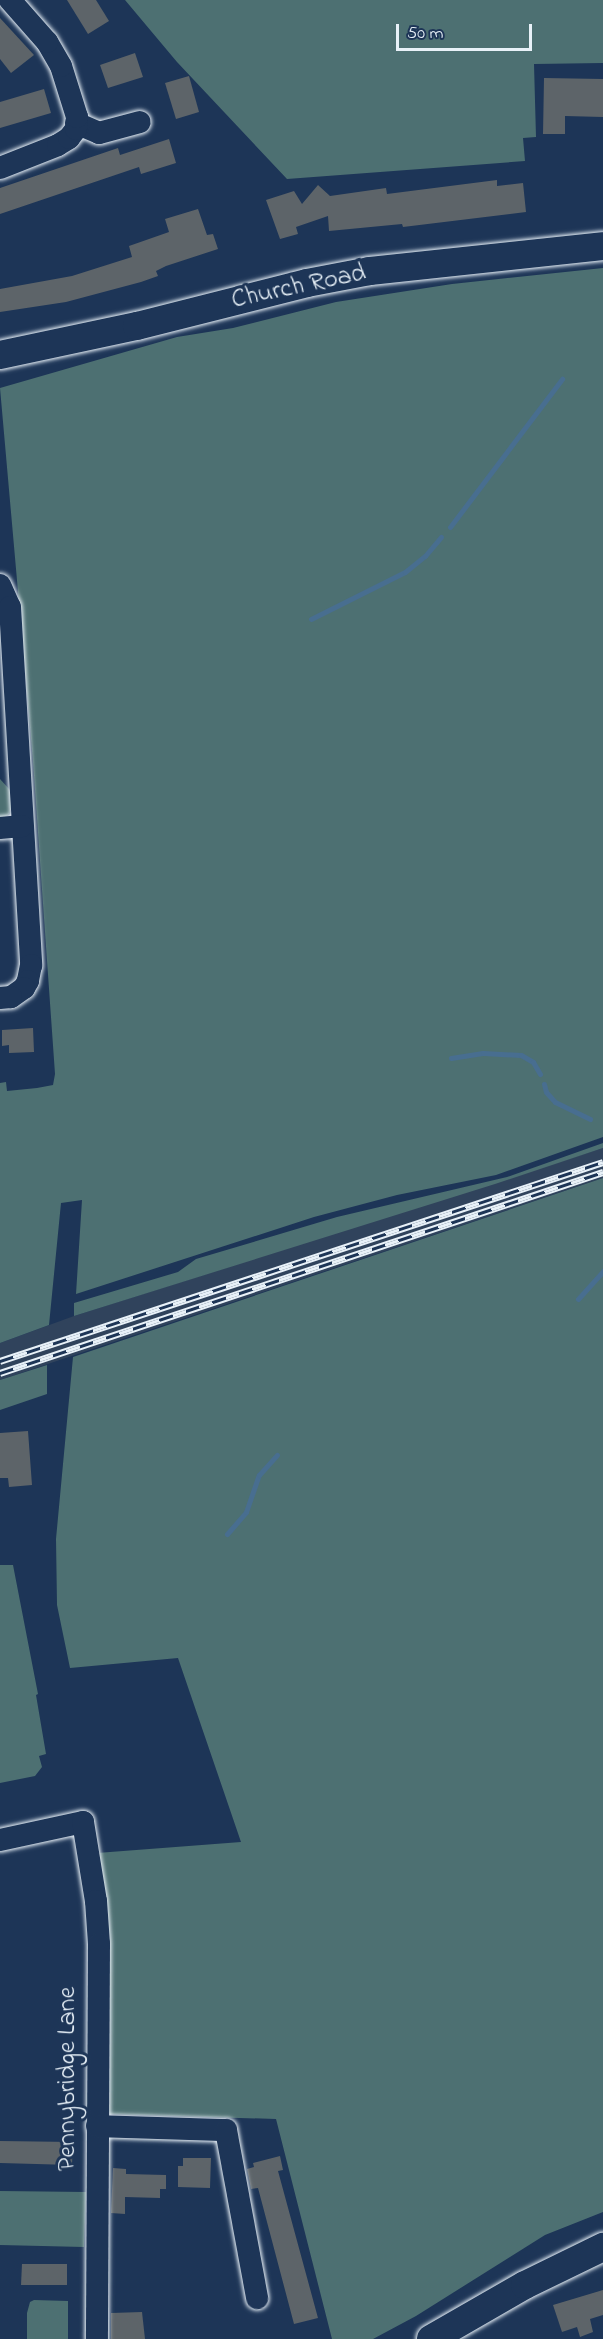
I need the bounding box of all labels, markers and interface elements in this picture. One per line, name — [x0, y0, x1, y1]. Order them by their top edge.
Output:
scale bar — [399, 12, 536, 50]
text: 50 m — [407, 21, 444, 47]
street label: Church Road — [229, 259, 369, 317]
street label: Pennybridge Lane — [53, 1987, 85, 2171]

